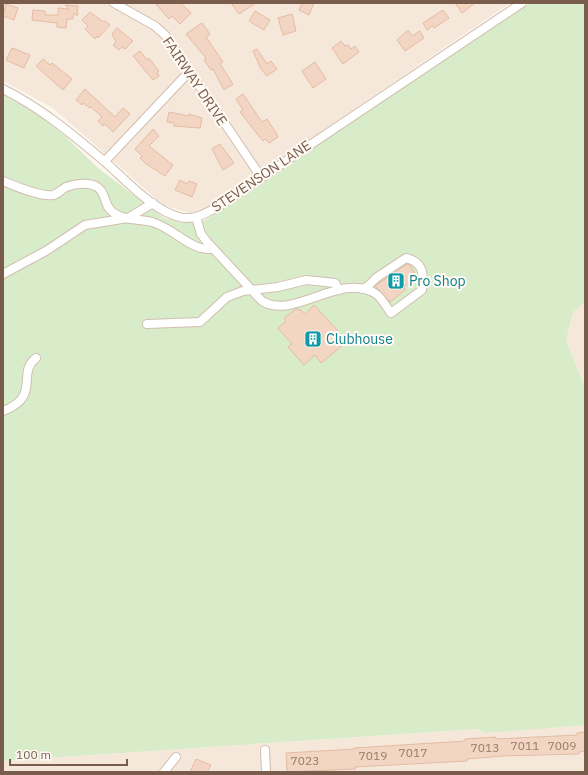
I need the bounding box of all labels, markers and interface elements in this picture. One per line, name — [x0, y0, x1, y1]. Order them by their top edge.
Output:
street label: FAIRWAY DRIVE — [159, 33, 231, 129]
street label: STEVENSON LANE — [208, 136, 314, 216]
building icon: Pro Shop — [386, 271, 406, 291]
place label: Pro Shop — [409, 272, 466, 290]
building icon: Clubhouse — [303, 329, 323, 349]
place label: Clubhouse — [326, 330, 393, 348]
house number: 7011 — [511, 738, 539, 753]
house number: 7009 — [548, 738, 576, 753]
house number: 7013 — [471, 740, 499, 755]
scale bar — [10, 741, 127, 767]
house number: 7017 — [399, 745, 427, 760]
text: 100 m — [16, 747, 51, 762]
house number: 7019 — [359, 748, 387, 763]
house number: 7023 — [291, 753, 319, 768]

